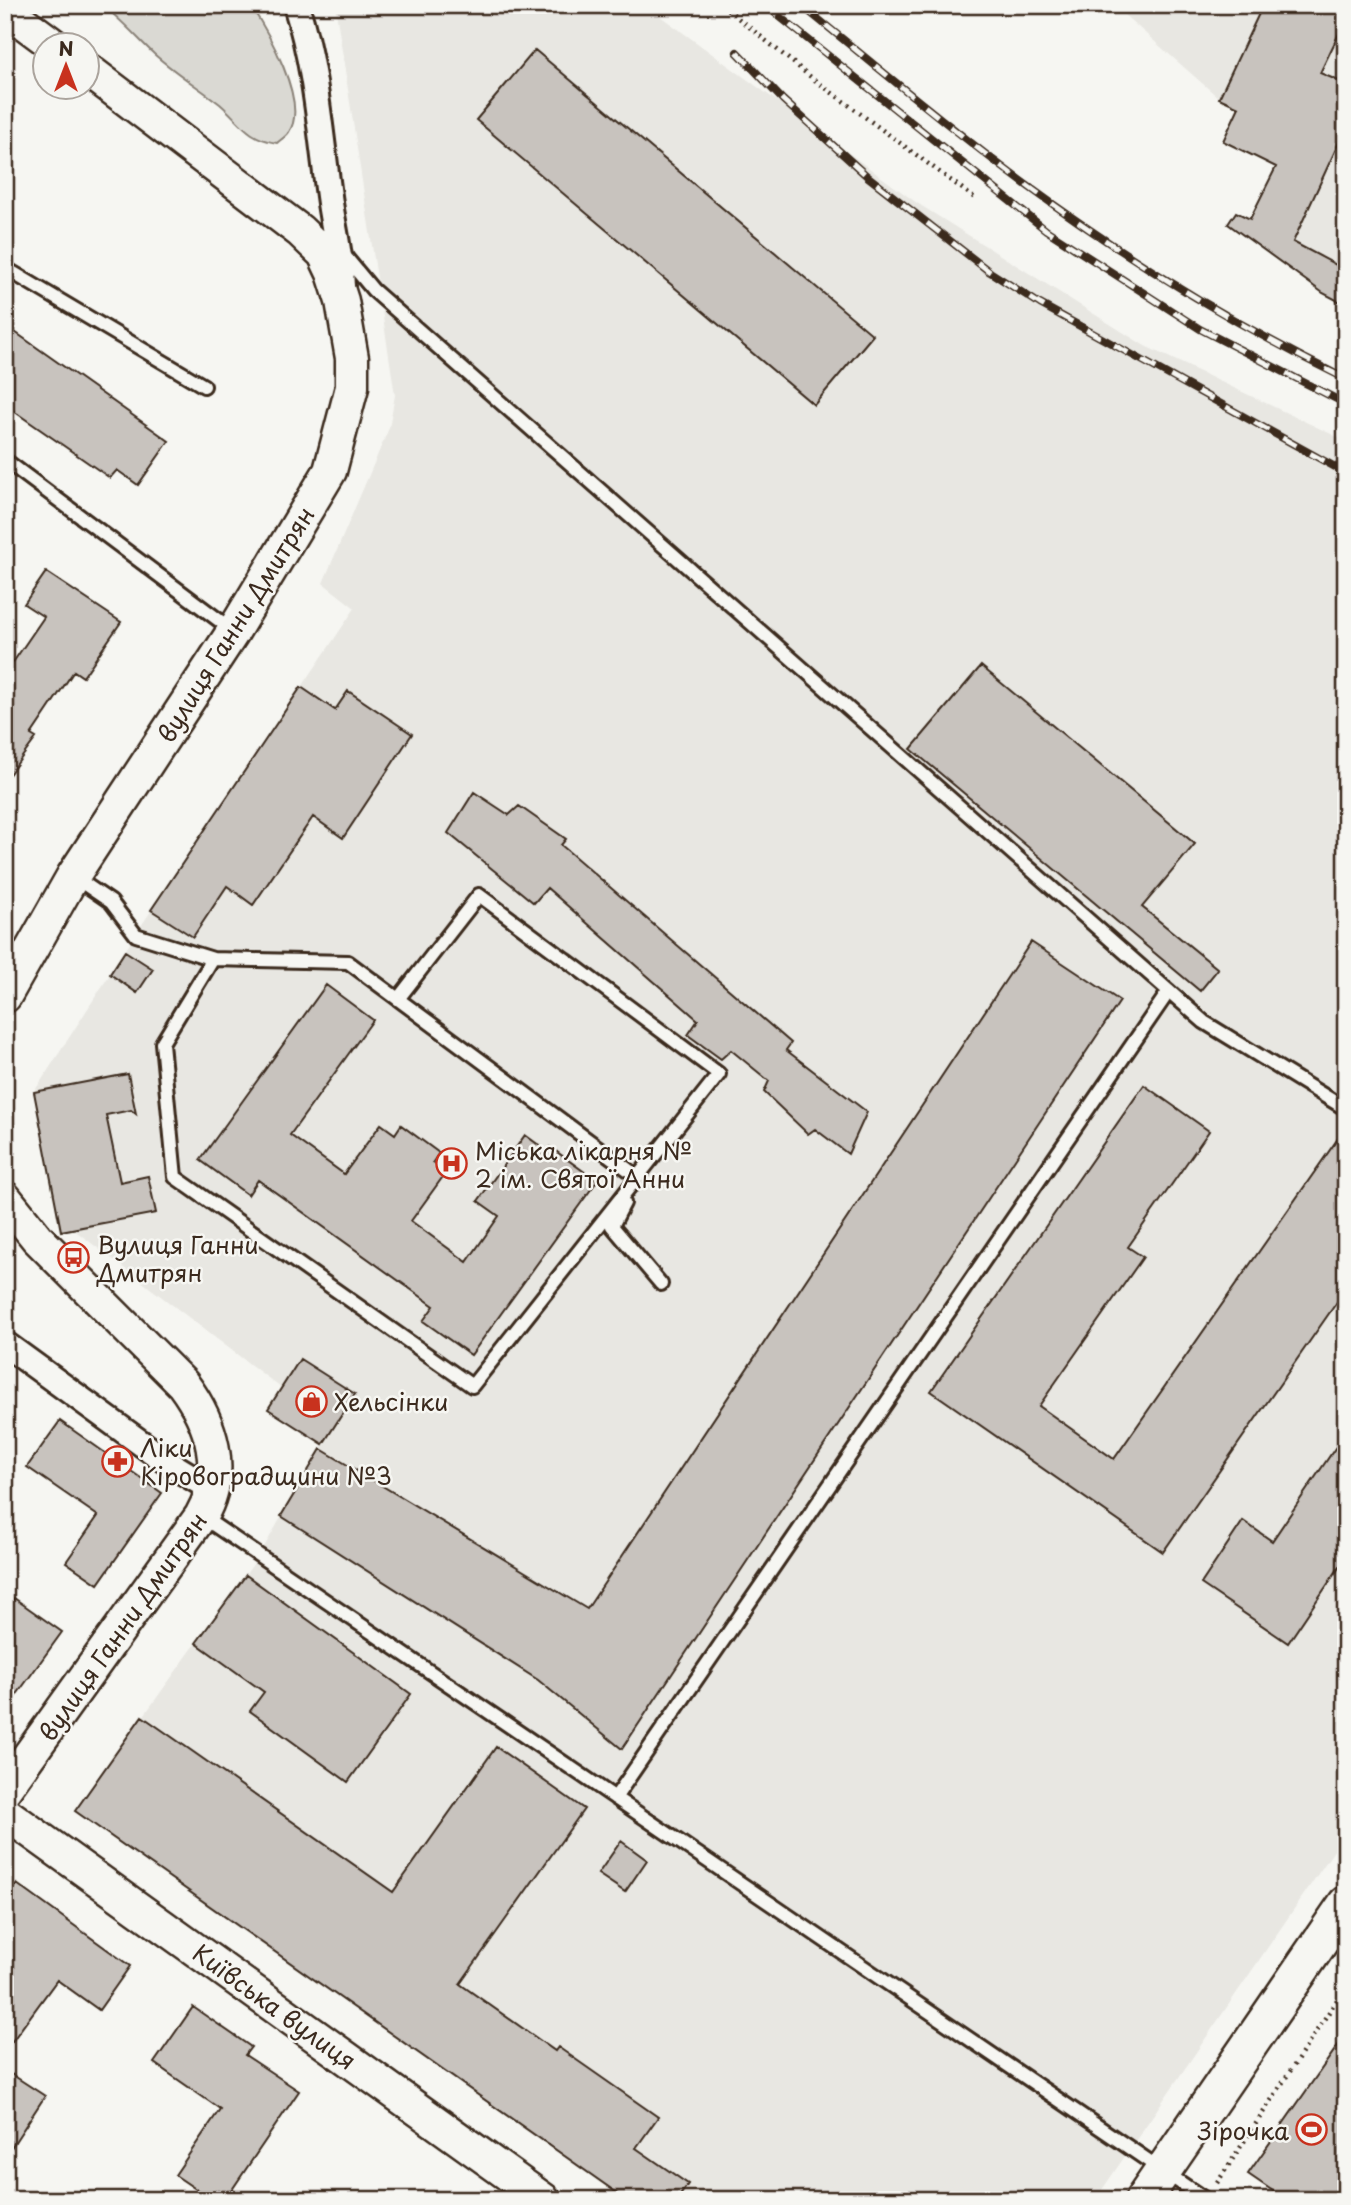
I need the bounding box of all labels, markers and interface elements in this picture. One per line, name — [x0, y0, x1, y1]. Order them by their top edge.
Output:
north arrow — [32, 32, 102, 102]
text: N — [58, 34, 74, 62]
street label: вулиця Ганни Дмитрян — [148, 499, 322, 749]
place label: Міська лікарня № 2 ім. Святої Анни — [475, 1132, 692, 1196]
hospital icon: Міська лікарня № 2 ім. Святої Анни — [435, 1147, 469, 1181]
place label: Вулиця Ганни Дмитрян — [96, 1226, 259, 1290]
bus stop icon: Вулиця Ганни Дмитрян — [57, 1241, 91, 1275]
place label: Хельсінки — [334, 1383, 449, 1419]
shop icon: Хельсінки — [294, 1384, 328, 1418]
place label: Ліки Кіровоградщини №3 — [140, 1429, 392, 1493]
pharmacy icon: Ліки Кіровоградщини №3 — [100, 1444, 134, 1478]
street label: вулиця Ганни Дмитрян — [29, 1504, 215, 1748]
street label: Київська вулиця — [186, 1934, 364, 2078]
place label: Зірочка — [1197, 2112, 1289, 2148]
sports icon: Зірочка — [1295, 2113, 1329, 2147]

